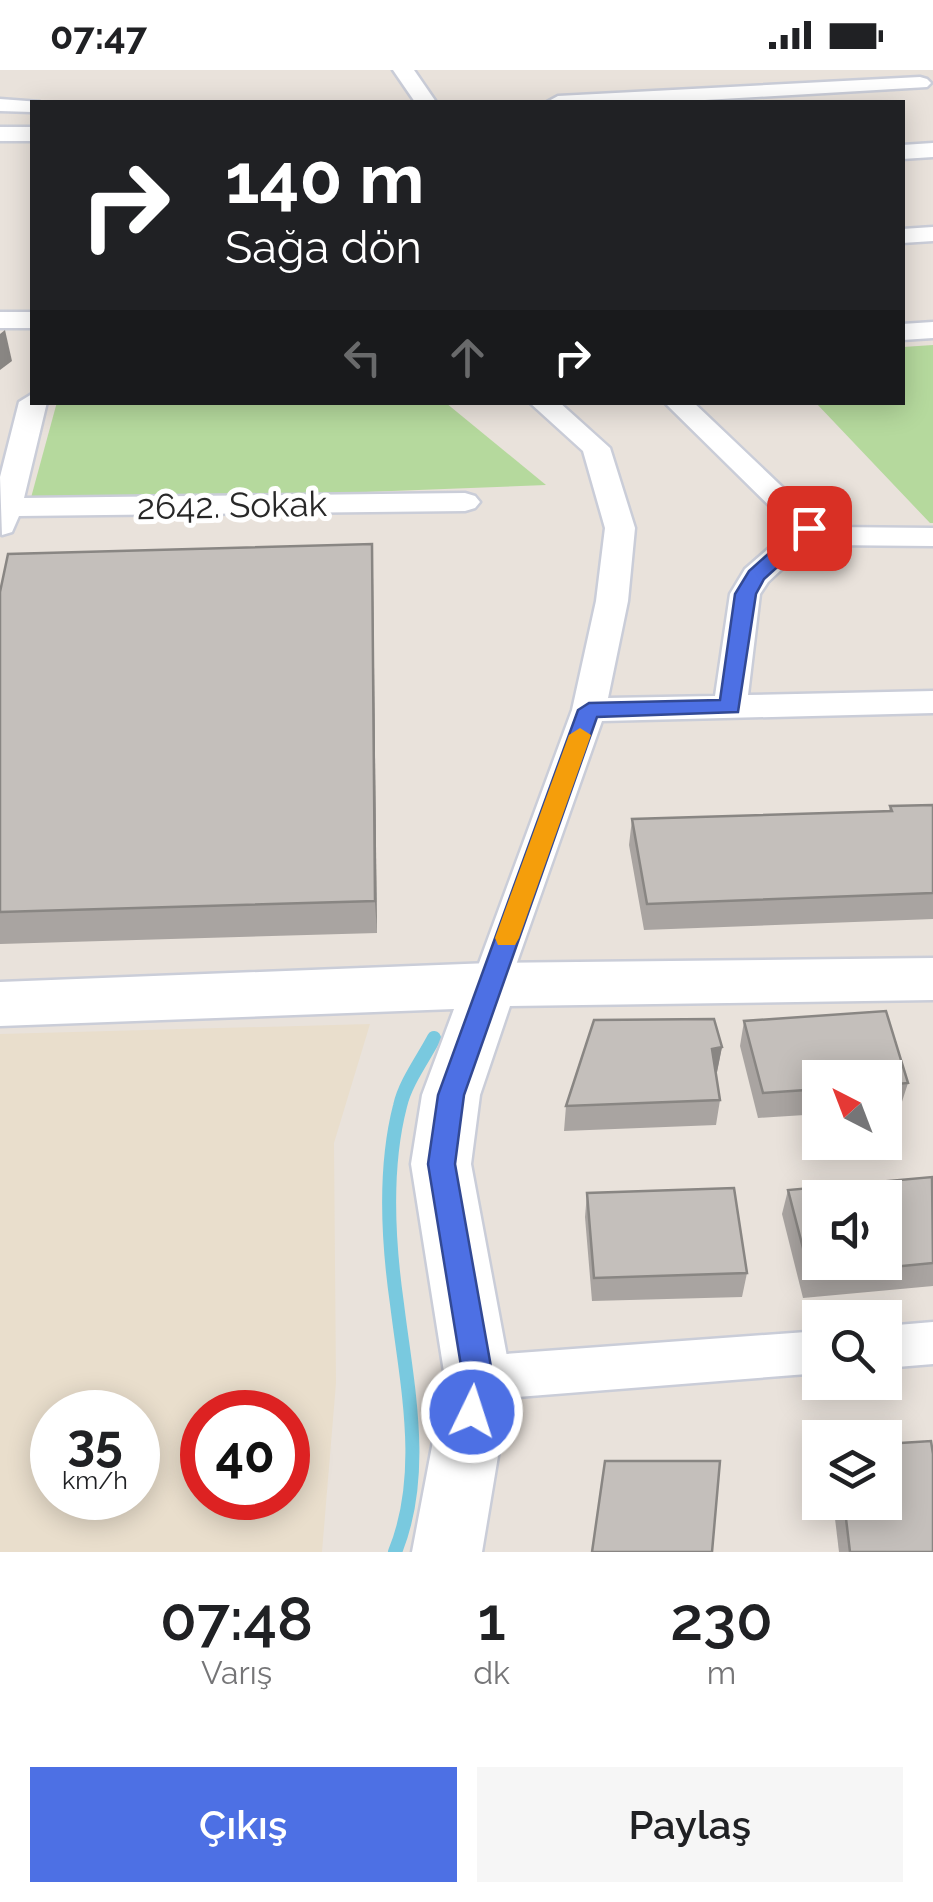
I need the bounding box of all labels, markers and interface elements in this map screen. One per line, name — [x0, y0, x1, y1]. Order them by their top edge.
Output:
text: 07:47 — [50, 13, 147, 58]
text: 140 m — [225, 137, 425, 219]
icon: right — [60, 140, 190, 270]
text: Sağa dön — [225, 221, 422, 274]
icon: left — [335, 330, 390, 385]
icon: ahead — [440, 330, 495, 385]
icon: right — [545, 330, 600, 385]
street label: 2642. Sokak — [136, 483, 328, 527]
pin — [767, 486, 852, 571]
icon: arrive — [782, 501, 837, 556]
north arrow — [802, 1060, 902, 1160]
map controls — [802, 1060, 902, 1520]
button: sound — [802, 1180, 902, 1280]
button: search — [802, 1300, 902, 1400]
position arrow — [420, 1360, 524, 1464]
speed limit sign: 40 — [180, 1390, 310, 1520]
text: 35 — [67, 1413, 123, 1472]
button: layers — [802, 1420, 902, 1520]
text: km/h — [62, 1465, 128, 1495]
text: 07:48 — [160, 1584, 313, 1654]
text: 1 — [477, 1584, 506, 1654]
text: 230 — [670, 1584, 773, 1654]
text: Varış — [201, 1654, 272, 1691]
text: dk — [473, 1654, 510, 1691]
text: m — [707, 1654, 736, 1691]
button: Çıkış — [30, 1767, 457, 1882]
button: Paylaş — [477, 1767, 903, 1882]

